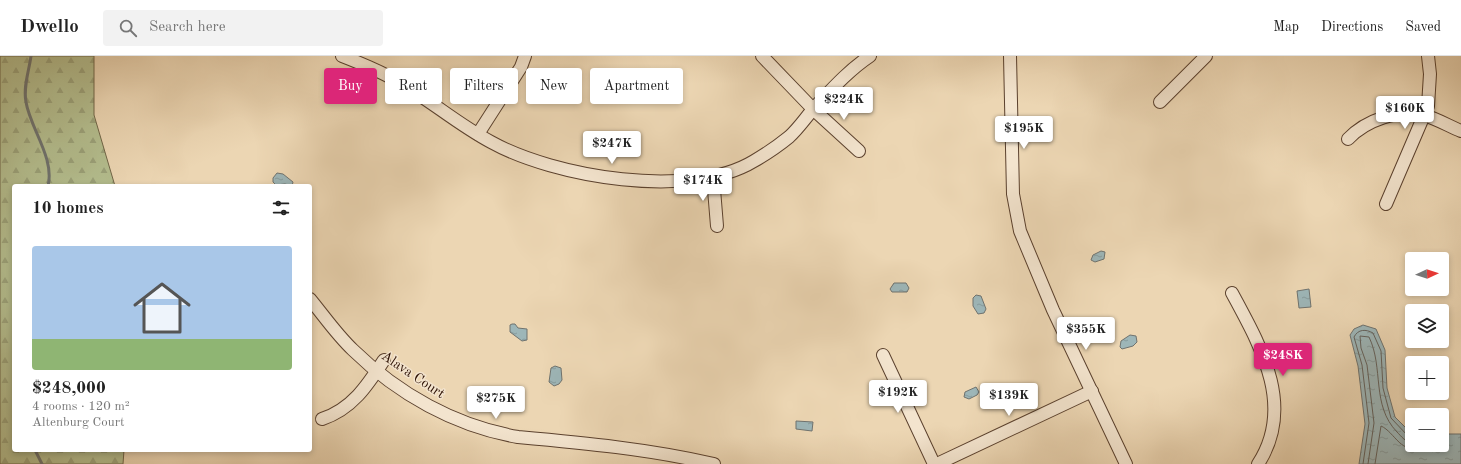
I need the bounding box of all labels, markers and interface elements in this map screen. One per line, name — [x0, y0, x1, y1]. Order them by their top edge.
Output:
search box — [103, 10, 383, 46]
icon: search — [117, 17, 139, 39]
text: Dwello — [20, 18, 79, 37]
text: Search here — [149, 20, 226, 35]
text: Map — [1273, 20, 1299, 34]
text: Directions — [1321, 20, 1383, 34]
text: Saved — [1405, 20, 1441, 34]
chip: Buy — [324, 68, 377, 104]
chip: Rent — [385, 68, 442, 104]
chip: Filters — [450, 68, 518, 104]
chip: New — [526, 68, 582, 104]
chip: Apartment — [590, 68, 683, 104]
pin: $224K — [816, 87, 872, 121]
text: $224K — [824, 93, 864, 106]
pin: $160K — [1377, 96, 1433, 130]
text: $160K — [1385, 102, 1425, 115]
pin: $195K — [996, 116, 1052, 150]
text: $195K — [1004, 122, 1044, 135]
pin: $247K — [584, 131, 640, 165]
text: $247K — [592, 137, 632, 150]
pin: $174K — [675, 168, 731, 202]
text: $174K — [683, 174, 723, 187]
icon: filters — [270, 197, 292, 219]
text: 10 homes — [32, 200, 104, 217]
north arrow — [1405, 252, 1449, 296]
map controls — [1405, 252, 1449, 452]
icon: home — [126, 272, 198, 344]
button: layers — [1405, 304, 1449, 348]
pin: $355K — [1058, 317, 1114, 351]
text: $355K — [1066, 323, 1106, 336]
pin: $248K — [1255, 343, 1311, 377]
street label: Alava Court — [379, 349, 447, 401]
text: $248K — [1263, 349, 1303, 362]
button: + — [1405, 356, 1449, 400]
text: $248,000 — [32, 380, 106, 397]
pin: $192K — [870, 380, 926, 414]
pin: $139K — [981, 383, 1037, 417]
pin: $275K — [468, 386, 524, 420]
text: $192K — [878, 386, 918, 399]
text: $139K — [989, 389, 1029, 402]
text: $275K — [476, 392, 516, 405]
text: 4 rooms · 120 m² — [32, 400, 130, 413]
button: − — [1405, 408, 1449, 452]
text: Altenburg Court — [32, 416, 125, 429]

